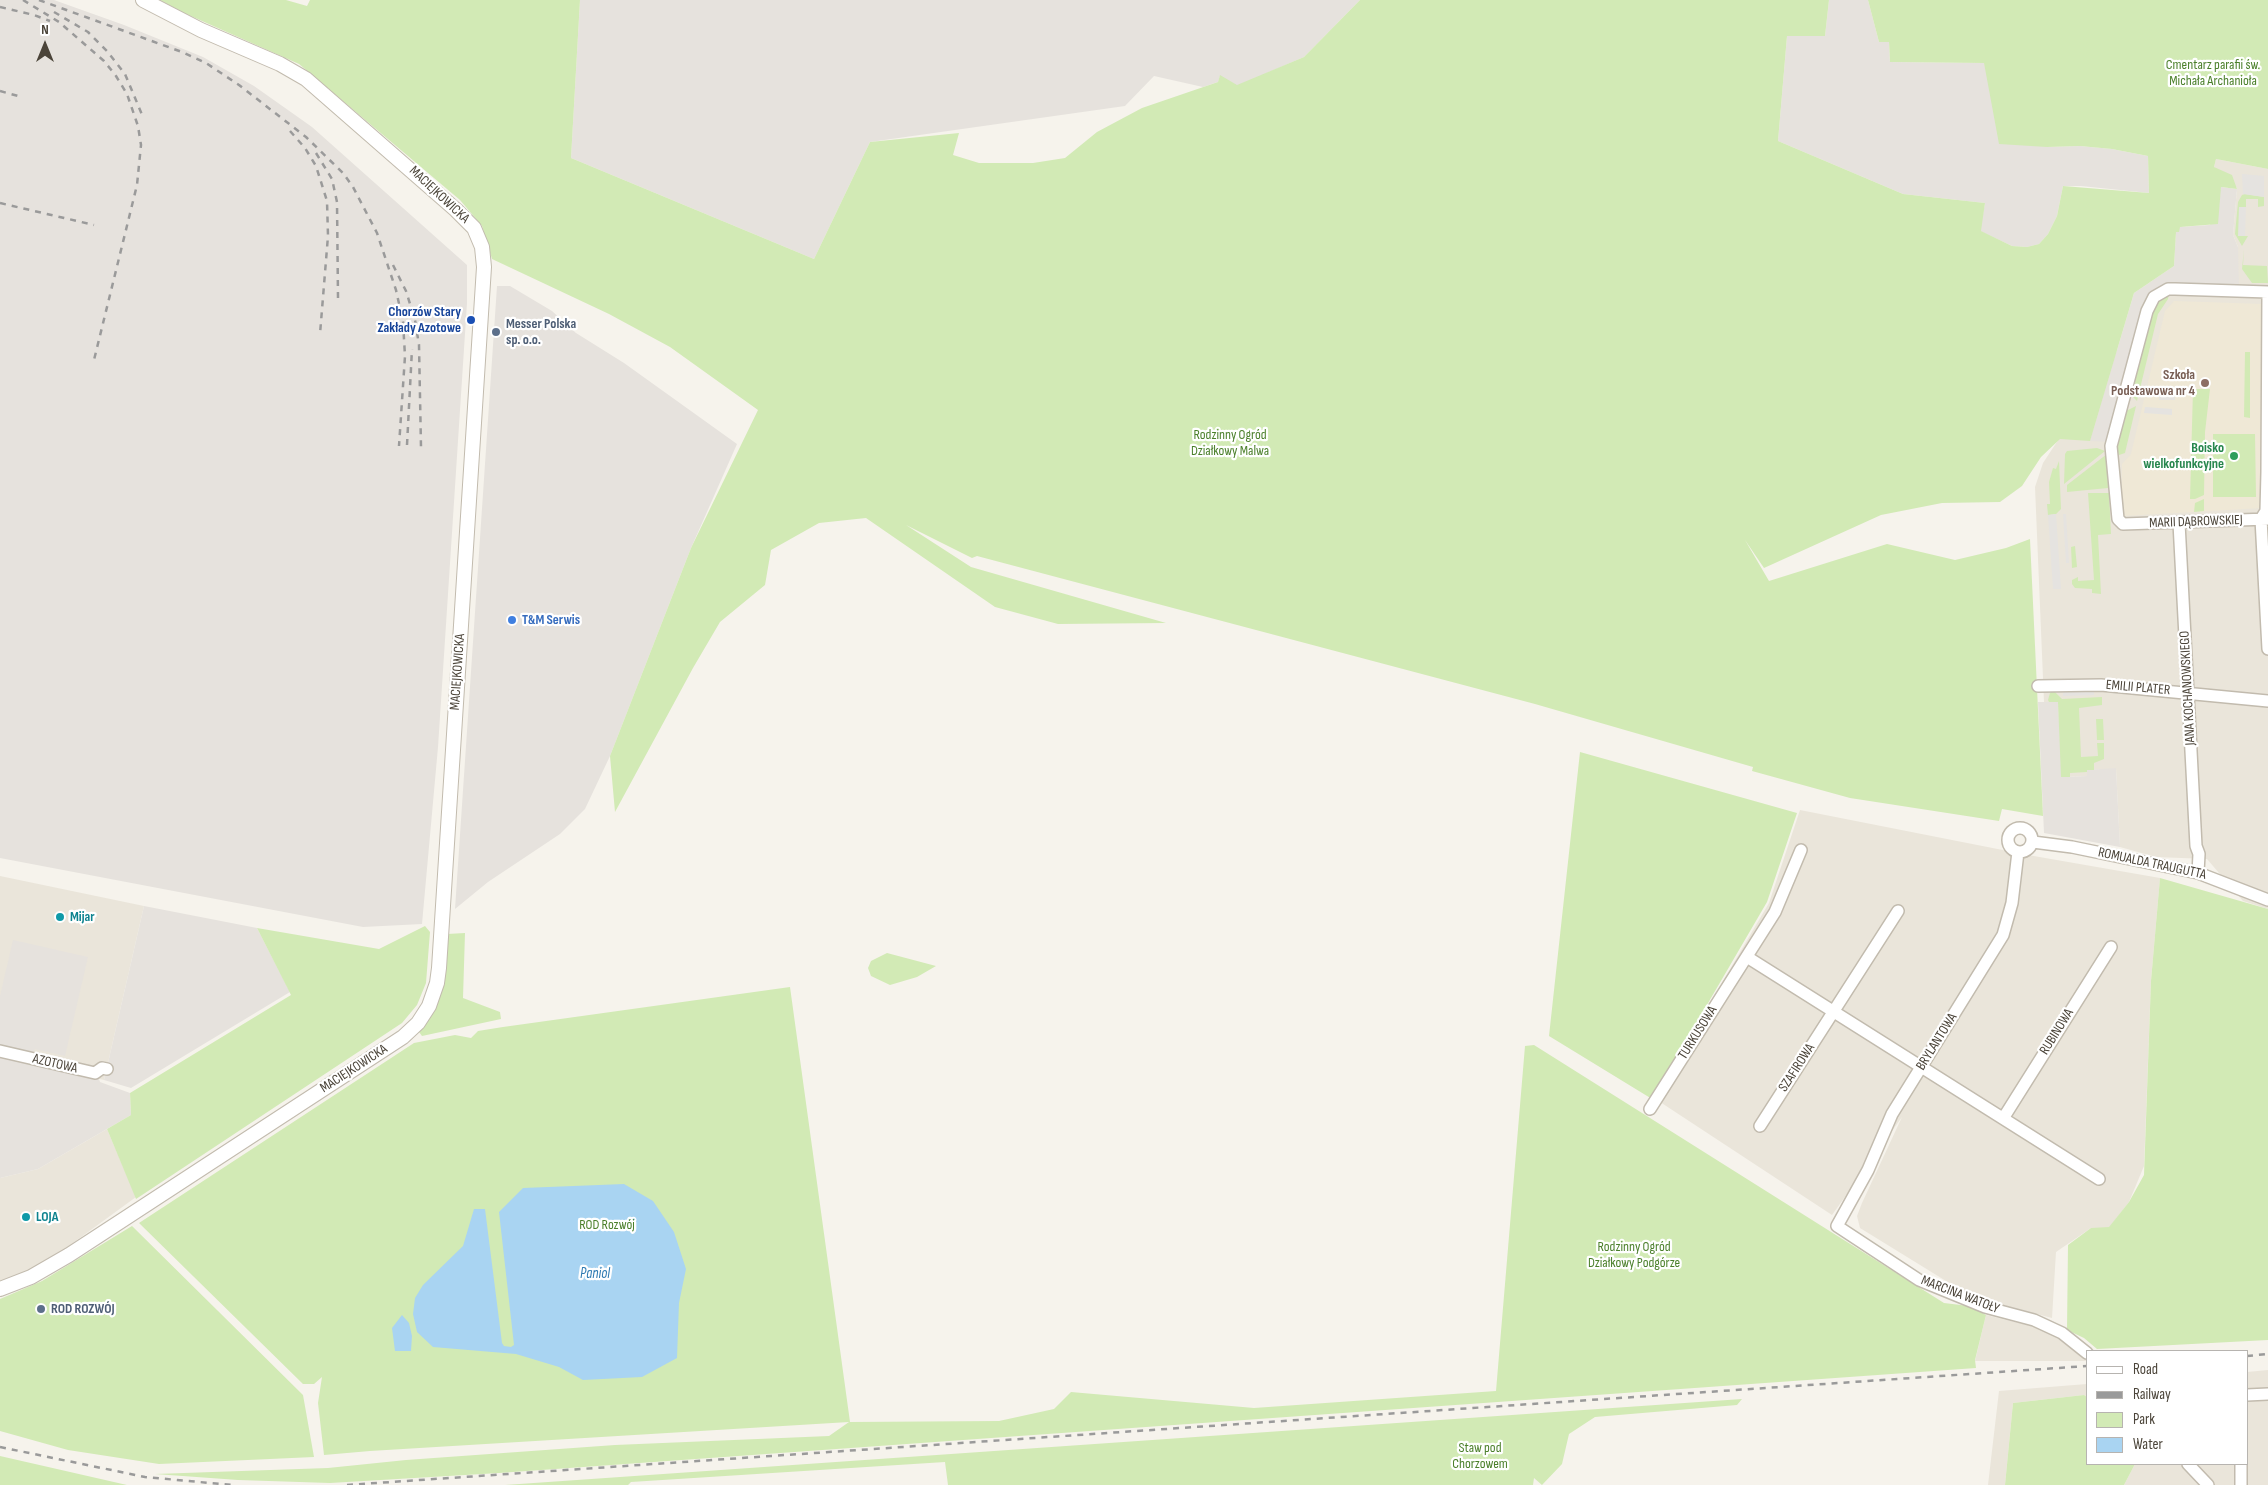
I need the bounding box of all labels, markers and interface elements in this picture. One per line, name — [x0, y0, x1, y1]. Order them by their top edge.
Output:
north arrow — [20, 20, 70, 70]
text: N — [41, 21, 49, 38]
park label: Cmentarz parafii św. Michała Archanioła — [2166, 57, 2260, 90]
street label: MACIEJKOWICKA — [405, 163, 473, 227]
place label: Chorzów Stary Zakłady Azotowe — [377, 304, 461, 336]
marker: Chorzów Stary Zakłady Azotowe — [465, 314, 477, 326]
place label: Messer Polska sp. o.o. — [506, 316, 576, 348]
marker: Messer Polska sp. o.o. — [490, 326, 502, 338]
place label: Szkoła Podstawowa nr 4 — [2111, 367, 2195, 400]
marker: Szkoła Podstawowa nr 4 — [2199, 377, 2211, 389]
park label: Rodzinny Ogród Działkowy Malwa — [1191, 427, 1269, 460]
place label: Boisko wielkofunkcyjne — [2143, 440, 2224, 472]
marker: Boisko wielkofunkcyjne — [2228, 450, 2240, 462]
street label: MARII DĄBROWSKIEJ — [2149, 512, 2243, 532]
place label: T&M Serwis — [522, 612, 580, 628]
marker: T&M Serwis — [506, 614, 518, 626]
street label: JANA KOCHANOWSKIEGO — [2177, 630, 2199, 746]
street label: MACIEJKOWICKA — [447, 633, 469, 711]
street label: EMILII PLATER — [2105, 677, 2171, 699]
street label: ROMUALDA TRAUGUTTA — [2096, 844, 2208, 884]
place label: Mijar — [70, 909, 95, 925]
marker: Mijar — [54, 911, 66, 923]
street label: TURKUSOWA — [1675, 1003, 1721, 1063]
street label: RUBINOWA — [2036, 1006, 2078, 1058]
street label: BRYLANTOWA — [1913, 1010, 1961, 1074]
street label: MACIEJKOWICKA — [317, 1041, 391, 1097]
street label: SZAFIROWA — [1775, 1041, 1819, 1095]
street label: AZOTOWA — [31, 1051, 79, 1077]
place label: LOJA — [36, 1209, 58, 1225]
marker: LOJA — [20, 1211, 32, 1223]
park label: ROD Rozwój — [579, 1217, 635, 1233]
park label: Rodzinny Ogród Działkowy Podgórze — [1588, 1239, 1680, 1272]
water label: Paniol — [580, 1265, 610, 1283]
street label: MARCINA WATOŁY — [1919, 1272, 2001, 1318]
place label: ROD ROZWÓJ — [51, 1301, 115, 1317]
marker: ROD ROZWÓJ — [35, 1303, 47, 1315]
legend — [2086, 1350, 2248, 1465]
text: Road — [2133, 1360, 2158, 1379]
text: Railway — [2133, 1385, 2171, 1404]
text: Park — [2133, 1410, 2155, 1429]
text: Water — [2133, 1435, 2163, 1454]
park label: Staw pod Chorzowem — [1452, 1440, 1508, 1472]

